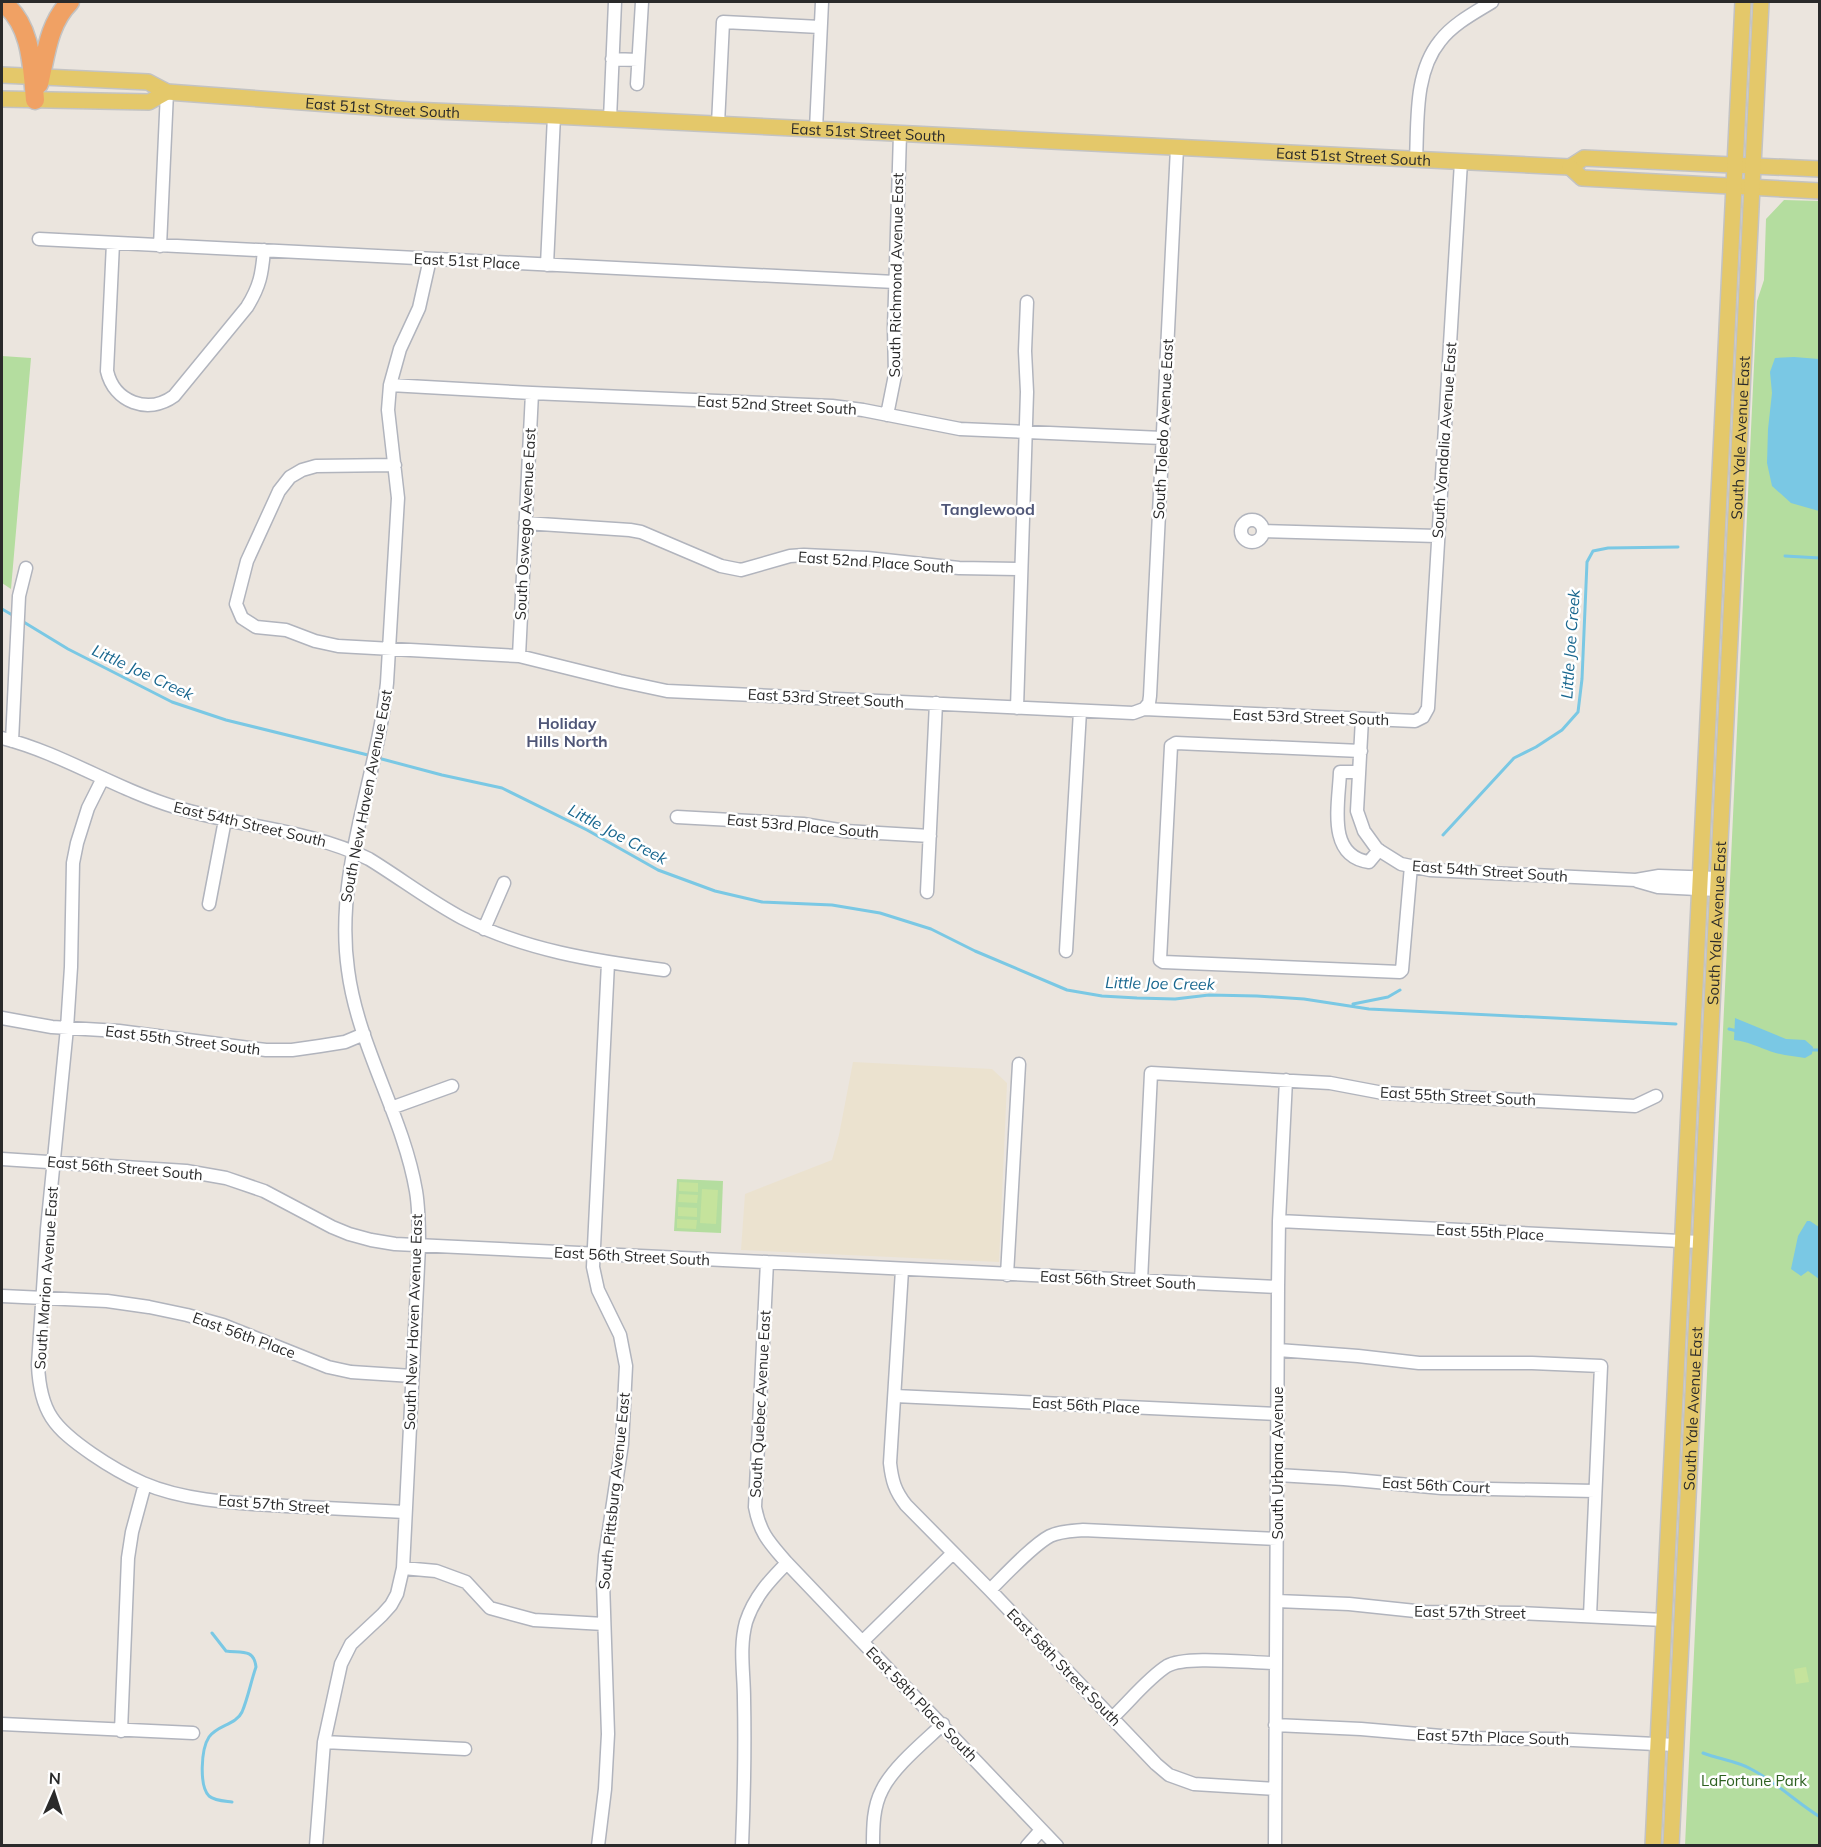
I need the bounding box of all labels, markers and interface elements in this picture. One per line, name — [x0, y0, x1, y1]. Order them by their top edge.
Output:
street label: East 51st Street South — [305, 93, 461, 122]
street label: East 51st Street South — [790, 118, 946, 145]
street label: East 51st Street South — [1276, 143, 1431, 170]
street label: South Richmond Avenue East — [885, 173, 907, 377]
street label: East 51st Place — [413, 249, 521, 273]
street label: South Toledo Avenue East — [1149, 338, 1177, 520]
street label: South Vandalia Avenue East — [1428, 341, 1460, 539]
street label: South Yale Avenue East — [1726, 355, 1753, 520]
street label: East 52nd Street South — [697, 391, 857, 419]
street label: South Oswego Avenue East — [510, 427, 540, 621]
district label: Tanglewood — [941, 499, 1035, 519]
street label: East 52nd Place South — [797, 547, 955, 577]
water label: Little Joe Creek — [1556, 588, 1584, 699]
water label: Little Joe Creek — [89, 640, 198, 705]
street label: East 53rd Street South — [747, 684, 905, 712]
street label: South New Haven Avenue East — [336, 688, 396, 904]
street label: East 53rd Street South — [1232, 705, 1390, 729]
district label: Holiday Hills North — [526, 713, 608, 751]
street label: East 54th Street South — [172, 797, 328, 851]
water label: Little Joe Creek — [565, 799, 672, 869]
street label: East 53rd Place South — [726, 810, 880, 842]
street label: South Yale Avenue East — [1703, 841, 1730, 1005]
street label: East 54th Street South — [1411, 856, 1569, 886]
water label: Little Joe Creek — [1105, 972, 1216, 994]
street label: East 55th Street South — [104, 1021, 262, 1059]
street label: East 55th Street South — [1380, 1082, 1536, 1110]
street label: East 56th Street South — [46, 1152, 204, 1184]
street label: South Marion Avenue East — [30, 1186, 62, 1370]
street label: South New Haven Avenue East — [400, 1214, 426, 1430]
street label: East 55th Place — [1436, 1220, 1544, 1244]
street label: East 56th Street South — [554, 1242, 710, 1270]
street label: East 56th Street South — [1040, 1266, 1196, 1294]
street label: East 56th Place — [190, 1308, 298, 1362]
street label: South Quebec Avenue East — [746, 1310, 774, 1498]
street label: South Yale Avenue East — [1679, 1326, 1706, 1491]
street label: South Urbana Avenue — [1268, 1387, 1287, 1539]
street label: South Pittsburg Avenue East — [594, 1392, 634, 1590]
street label: East 56th Place — [1032, 1393, 1140, 1417]
street label: East 56th Court — [1381, 1473, 1491, 1497]
street label: East 57th Street — [218, 1491, 330, 1517]
street label: East 57th Street — [1414, 1602, 1526, 1622]
street label: East 58th Street South — [1003, 1604, 1125, 1730]
street label: East 58th Place South — [862, 1643, 982, 1765]
street label: East 57th Place South — [1416, 1725, 1570, 1749]
north arrow — [24, 1763, 84, 1823]
text: N — [48, 1768, 61, 1788]
park label: LaFortune Park — [1701, 1771, 1807, 1790]

